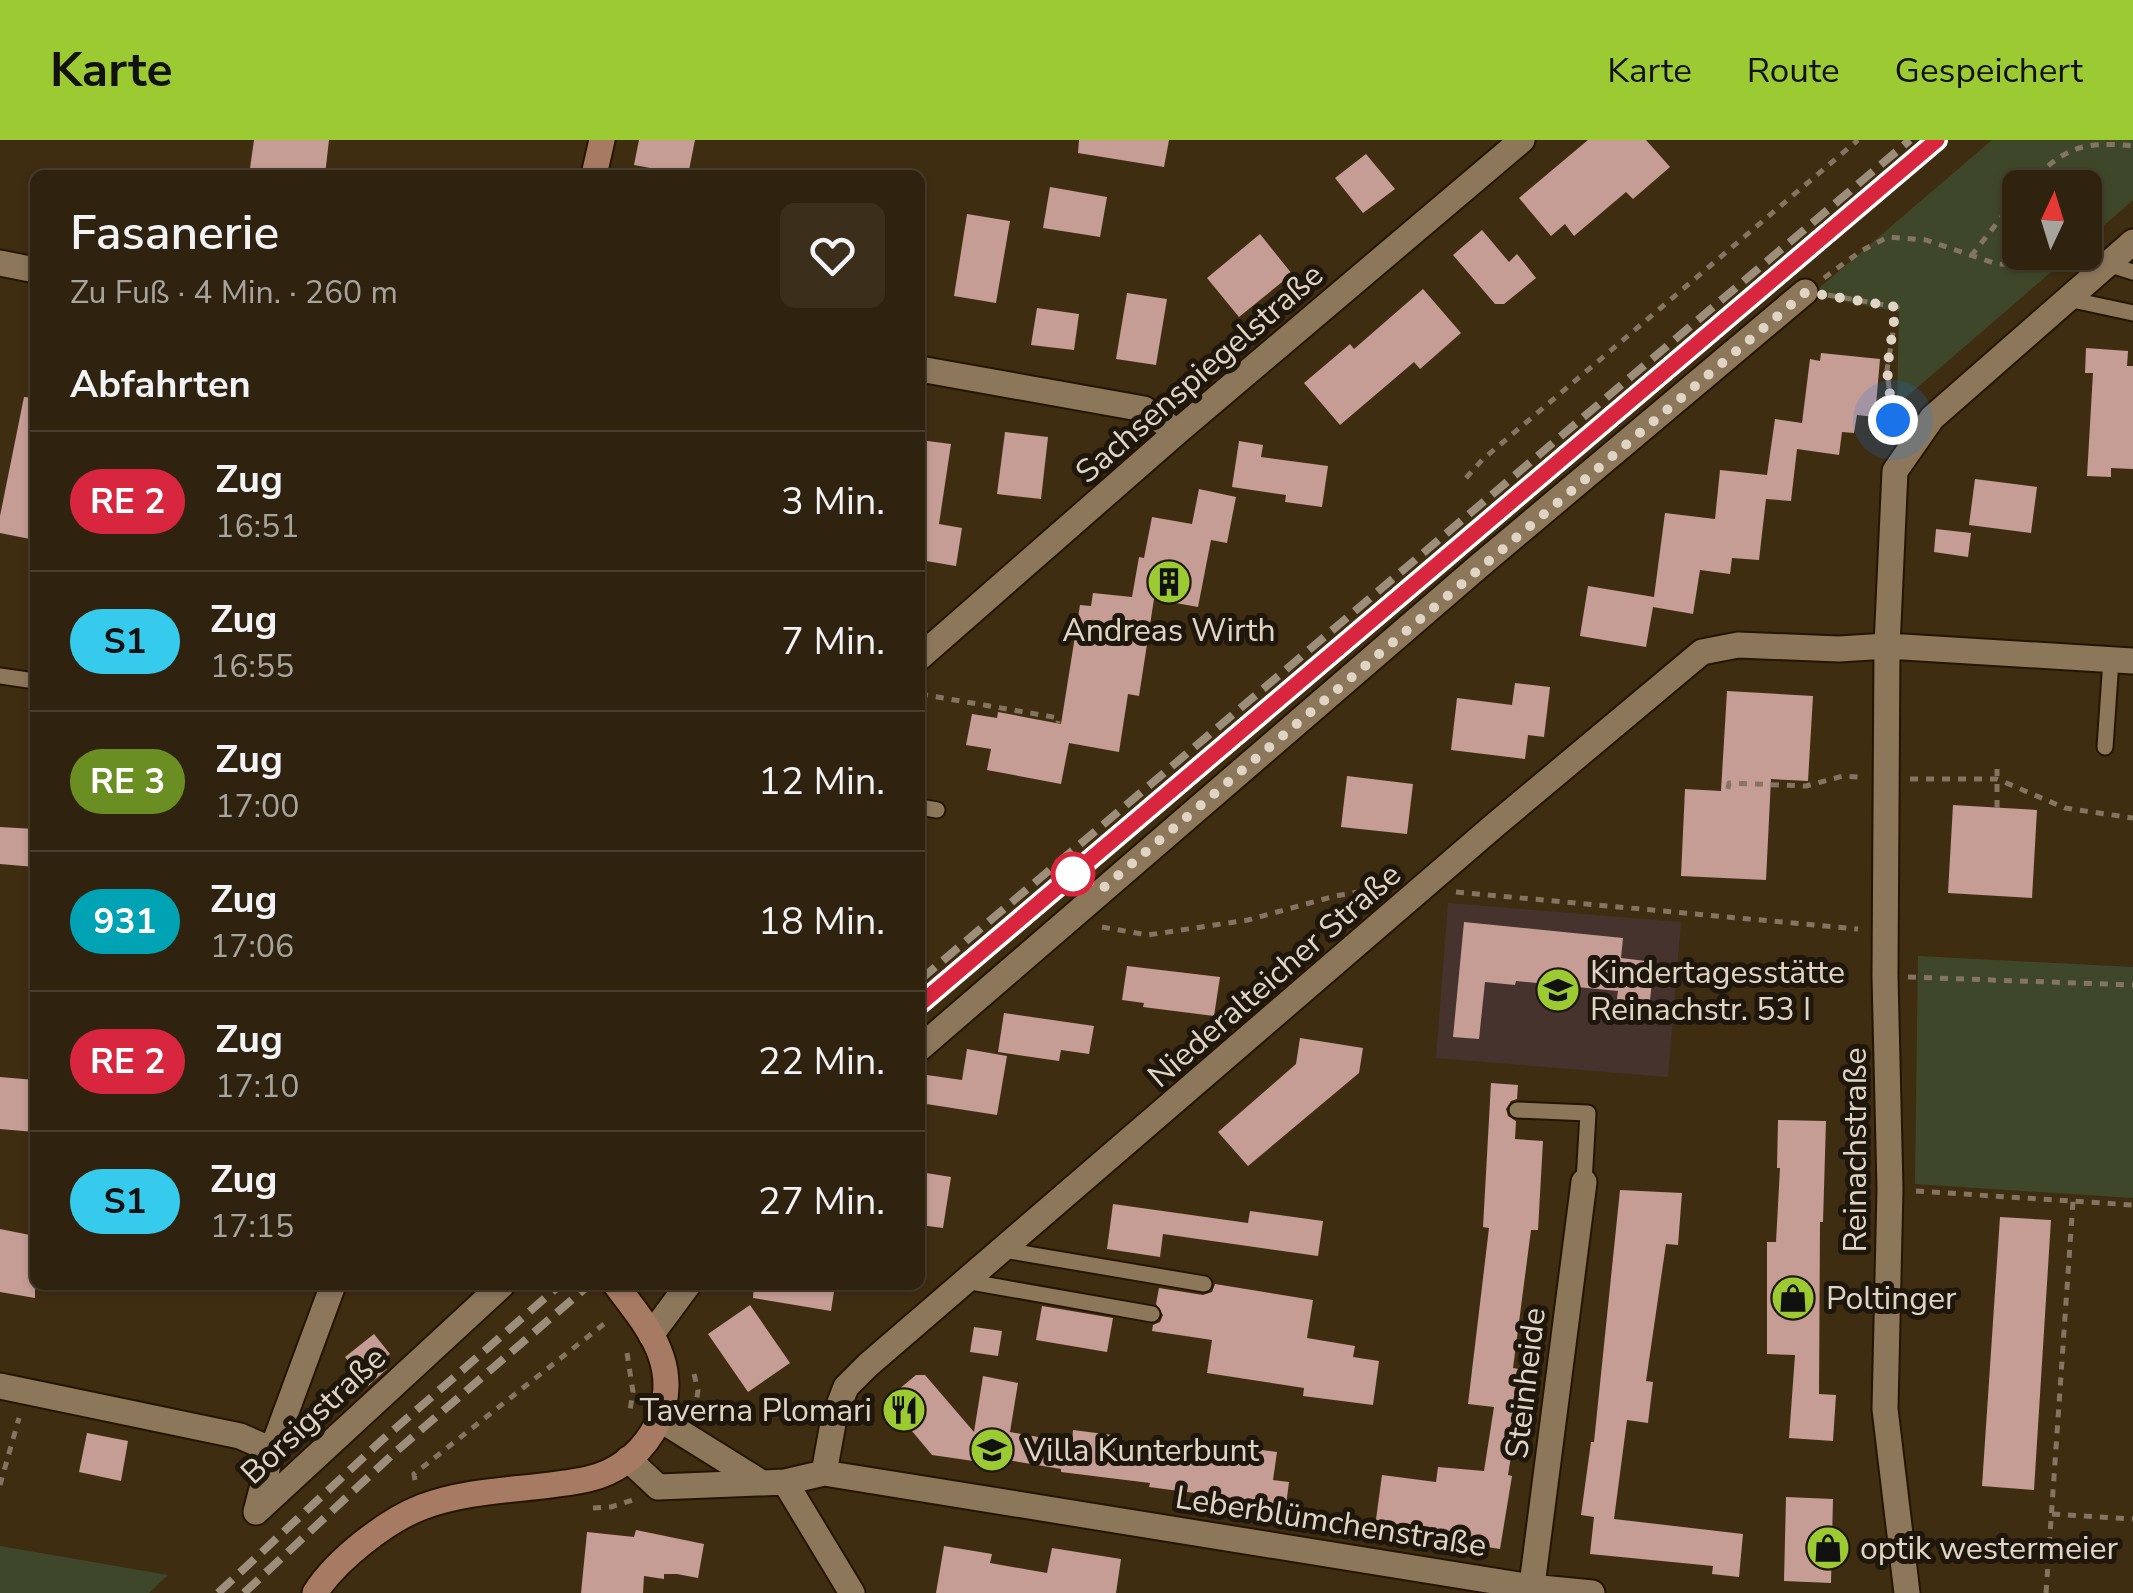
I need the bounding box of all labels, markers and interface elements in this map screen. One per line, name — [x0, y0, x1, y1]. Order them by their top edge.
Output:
text: Karte — [50, 37, 173, 103]
text: Karte — [1607, 47, 1692, 94]
text: Route — [1747, 47, 1840, 94]
text: Gespeichert — [1895, 47, 2083, 94]
north arrow — [2002, 170, 2102, 270]
map controls — [2002, 170, 2102, 270]
text: Fasanerie — [70, 200, 279, 266]
button: heart — [780, 203, 885, 308]
street label: Sachsenspiegelstraße — [1066, 254, 1332, 493]
text: Zu Fuß · 4 Min. · 260 m — [70, 271, 398, 314]
text: Abfahrten — [70, 359, 251, 410]
your location — [1868, 395, 1918, 445]
text: Zug — [215, 454, 283, 505]
text: 3 Min. — [781, 476, 885, 527]
text: RE 2 — [90, 478, 165, 525]
text: 16:51 — [215, 505, 299, 548]
building icon: Andreas Wirth — [1146, 559, 1192, 605]
text: Zug — [210, 594, 278, 645]
place label: Andreas Wirth — [1062, 609, 1276, 652]
text: 7 Min. — [781, 616, 885, 667]
text: S1 — [103, 618, 147, 665]
text: 16:55 — [210, 645, 294, 688]
text: Zug — [215, 734, 283, 785]
text: 12 Min. — [758, 756, 885, 807]
text: RE 3 — [90, 758, 165, 805]
text: 17:00 — [215, 785, 299, 828]
unlabelled marker — [1052, 853, 1094, 895]
street label: Niederalteicher Straße — [1139, 853, 1410, 1097]
text: Zug — [210, 874, 278, 925]
text: 18 Min. — [758, 896, 885, 947]
text: 931 — [93, 898, 157, 945]
text: 17:06 — [210, 925, 294, 968]
place label: Kindertagesstätte Reinachstr. 53 I — [1590, 951, 1845, 1031]
school or university icon: Kindertagesstätte Reinachstr. 53 I — [1535, 967, 1581, 1013]
text: Zug — [215, 1014, 283, 1065]
text: 22 Min. — [758, 1036, 885, 1087]
text: RE 2 — [90, 1038, 165, 1085]
street label: Reinachstraße — [1834, 1047, 1877, 1253]
text: 17:10 — [215, 1065, 299, 1108]
text: Zug — [210, 1154, 278, 1205]
text: 27 Min. — [758, 1176, 885, 1227]
text: S1 — [103, 1178, 147, 1225]
text: 17:15 — [210, 1205, 294, 1248]
shop icon: Poltinger — [1770, 1275, 1816, 1321]
place label: Poltinger — [1826, 1277, 1957, 1320]
street label: Steinheide — [1495, 1305, 1556, 1461]
street label: Borsigstraße — [232, 1337, 395, 1494]
restaurant icon: Taverna Plomari — [881, 1387, 927, 1433]
place label: Taverna Plomari — [640, 1389, 872, 1432]
school or university icon: Villa Kunterbunt — [969, 1427, 1015, 1473]
place label: Villa Kunterbunt — [1023, 1429, 1260, 1472]
street label: Leberblümchenstraße — [1172, 1476, 1490, 1567]
shop icon: optik westermeier — [1805, 1525, 1851, 1571]
place label: optik westermeier — [1860, 1527, 2118, 1570]

